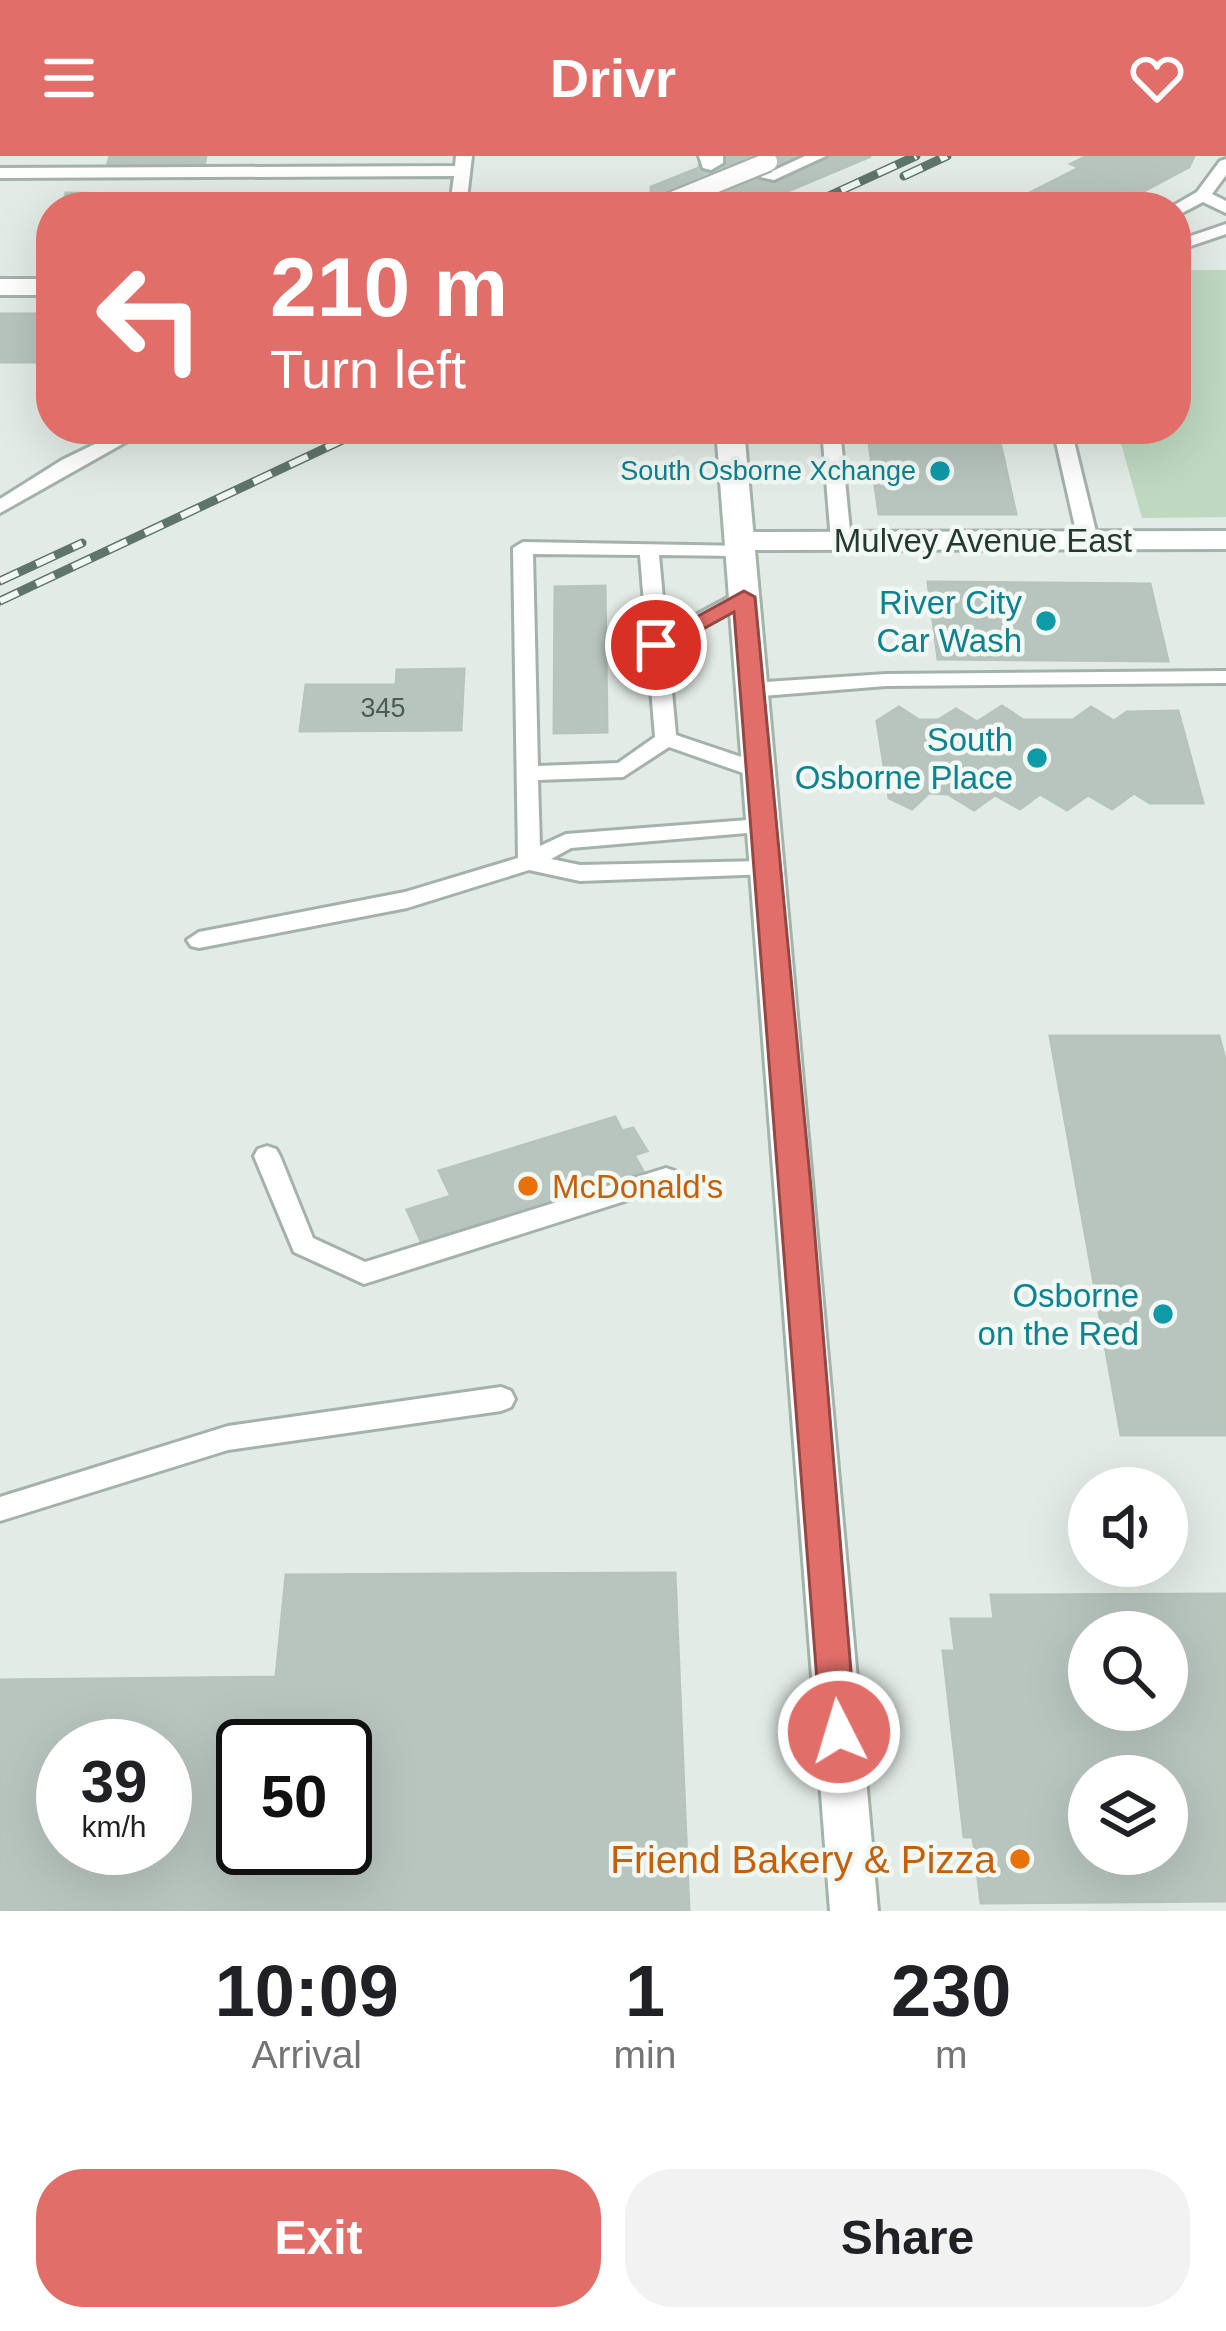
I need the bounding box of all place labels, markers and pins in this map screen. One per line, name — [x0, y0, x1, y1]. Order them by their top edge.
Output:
place label: South Osborne Xchange — [620, 456, 916, 486]
marker: South Osborne Xchange — [927, 458, 953, 484]
place label: River City Car Wash — [877, 584, 1022, 659]
pin — [605, 594, 707, 696]
marker: River City Car Wash — [1033, 608, 1059, 634]
place label: South Osborne Place — [795, 721, 1013, 796]
marker: South Osborne Place — [1024, 745, 1050, 771]
place label: McDonald's — [552, 1168, 723, 1205]
marker: McDonald's — [515, 1173, 541, 1199]
place label: Osborne on the Red — [978, 1277, 1139, 1352]
marker: Osborne on the Red — [1150, 1301, 1176, 1327]
place label: Friend Bakery & Pizza — [610, 1838, 996, 1881]
marker: Friend Bakery & Pizza — [1007, 1846, 1033, 1872]

